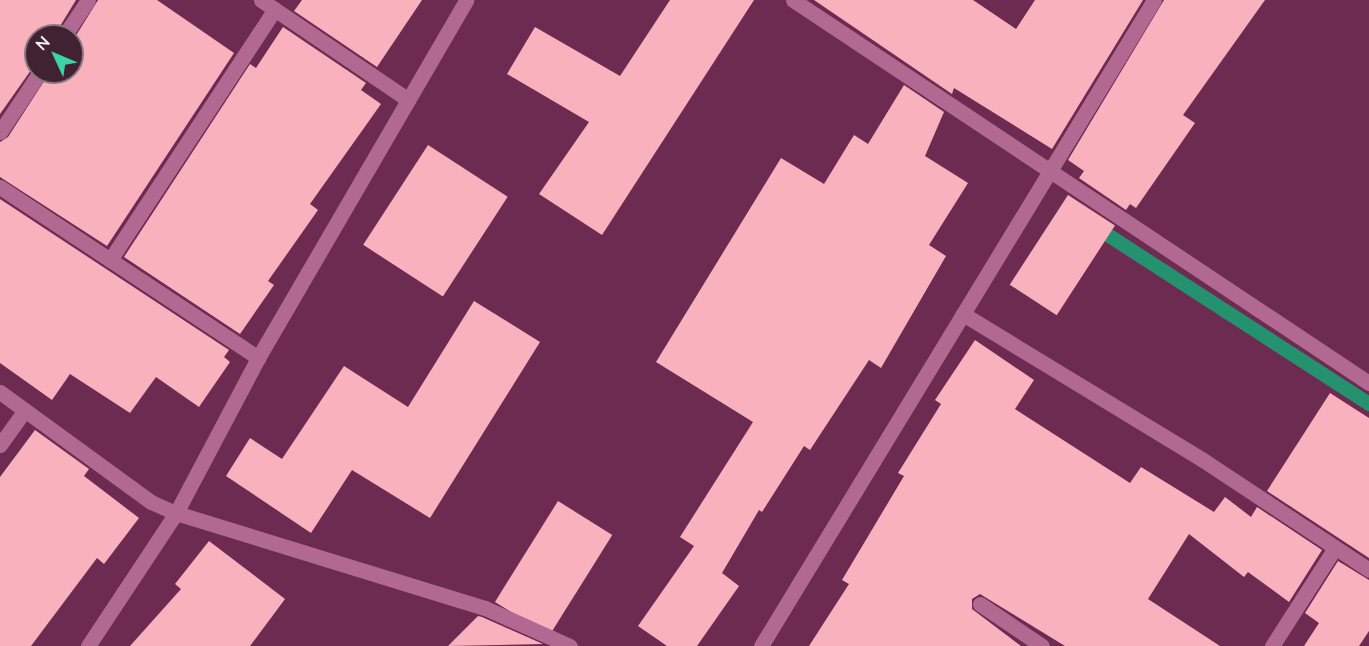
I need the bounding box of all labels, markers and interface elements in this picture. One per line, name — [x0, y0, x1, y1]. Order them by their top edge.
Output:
north arrow — [24, 24, 84, 84]
text: N — [31, 32, 54, 54]

